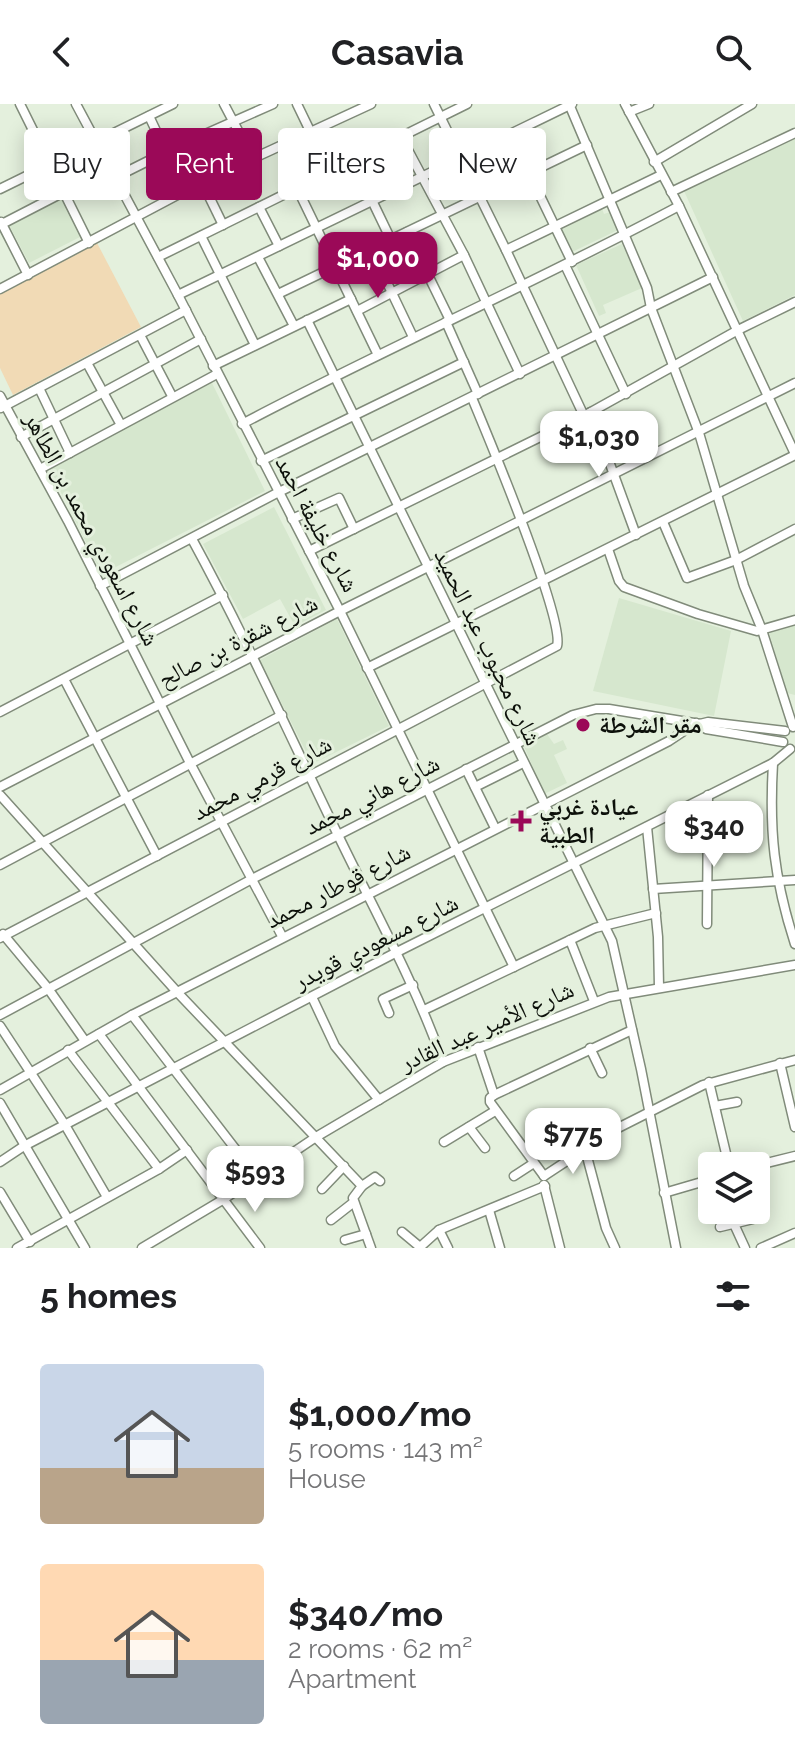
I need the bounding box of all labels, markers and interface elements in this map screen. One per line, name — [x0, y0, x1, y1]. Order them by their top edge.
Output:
icon: back — [40, 30, 84, 74]
icon: search — [711, 30, 755, 74]
text: Casavia — [331, 31, 464, 73]
chip: Buy — [24, 128, 130, 200]
chip: Rent — [146, 128, 262, 200]
chip: Filters — [278, 128, 413, 200]
chip: New — [429, 128, 546, 200]
pin: $1,000 — [313, 232, 443, 300]
text: $1,000 — [336, 243, 420, 273]
street label: شارع اسعودي محمد بن الطاهر — [14, 406, 166, 653]
pin: $1,030 — [534, 411, 664, 479]
text: $1,030 — [558, 422, 640, 452]
street label: شارع خليفة احمد — [269, 451, 365, 597]
street label: شارع محبوب عبد الحميد — [427, 544, 549, 750]
street label: شارع شقرة بن صالح — [153, 588, 323, 694]
place label: مقر الشرطة — [599, 710, 702, 739]
marker: مقر الشرطة — [574, 716, 592, 734]
street label: شارع قرمي محمد — [187, 729, 339, 831]
street label: شارع هاني محمد — [300, 748, 446, 845]
place label: عيادة غربي الطبية — [539, 792, 638, 849]
pin: $340 — [667, 801, 761, 869]
marker: عيادة غربي الطبية — [510, 810, 532, 832]
text: $340 — [683, 812, 745, 842]
street label: شارع قوطار محمد — [261, 837, 415, 935]
street label: شارع مسعودي قويدر — [288, 888, 465, 1001]
street label: شارع الأمير عبد القادر — [394, 974, 579, 1078]
pin: $775 — [526, 1108, 620, 1176]
text: $775 — [543, 1119, 603, 1149]
pin: $593 — [208, 1146, 302, 1214]
map controls — [698, 1152, 770, 1224]
button: layers — [698, 1152, 770, 1224]
text: $593 — [225, 1157, 285, 1187]
icon: filters — [711, 1274, 755, 1318]
text: 5 homes — [40, 1276, 177, 1316]
text: $1,000/mo — [288, 1394, 471, 1434]
icon: home — [104, 1396, 200, 1492]
text: 5 rooms · 143 m² — [288, 1434, 483, 1464]
text: House — [288, 1464, 366, 1494]
text: $340/mo — [288, 1594, 443, 1634]
icon: home — [104, 1596, 200, 1692]
text: 2 rooms · 62 m² — [288, 1634, 472, 1664]
text: Apartment — [288, 1664, 417, 1694]

